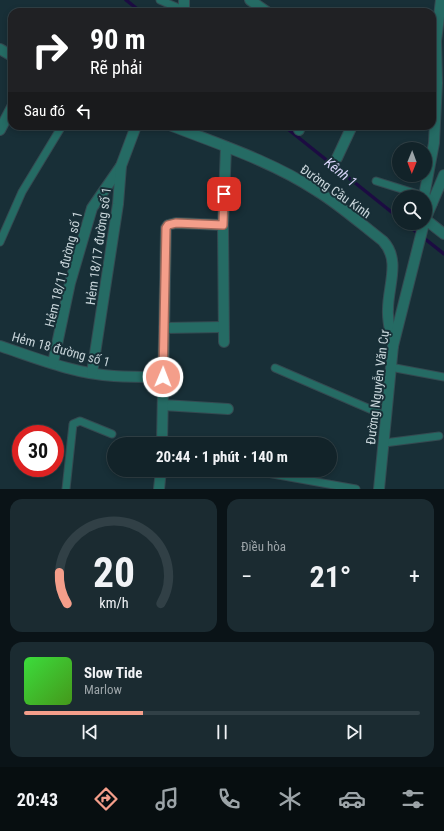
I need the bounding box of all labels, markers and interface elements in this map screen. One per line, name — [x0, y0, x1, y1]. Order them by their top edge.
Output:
text: 90 m — [90, 23, 146, 56]
icon: right — [24, 24, 76, 76]
text: Rẽ phải — [90, 57, 142, 78]
icon: left — [73, 100, 95, 122]
text: Sau đó — [24, 102, 65, 120]
north arrow — [392, 142, 432, 182]
map controls — [392, 142, 432, 230]
water label: Kênh 1 — [322, 154, 360, 190]
street label: Đường Cầu Kinh — [298, 162, 374, 221]
pin — [207, 177, 241, 211]
icon: arrive — [213, 183, 235, 205]
street label: Hẻm 18/17 đường số 1 — [83, 186, 114, 306]
button: search — [392, 190, 432, 230]
street label: Hẻm 18/11 đường số 1 — [42, 210, 85, 328]
street label: Đường Nguyễn Văn Cự — [363, 328, 392, 445]
street label: Hẻm 18 đường số 1 — [10, 329, 112, 370]
position arrow — [142, 356, 184, 398]
speed limit sign: 30 — [12, 425, 64, 477]
text: 20:44 · 1 phút · 140 m — [156, 448, 288, 466]
text: Điều hòa — [241, 539, 286, 554]
text: 20 — [92, 547, 135, 596]
text: 21° — [310, 559, 352, 594]
text: − — [241, 564, 252, 589]
text: + — [409, 564, 420, 589]
text: km/h — [99, 594, 128, 610]
text: Slow Tide — [84, 664, 142, 682]
text: Marlow — [84, 682, 122, 697]
icon: previous — [79, 721, 101, 743]
icon: pause — [211, 721, 233, 743]
icon: next — [343, 721, 365, 743]
icon: directions — [92, 785, 120, 813]
icon: music — [153, 785, 181, 813]
icon: phone — [215, 785, 243, 813]
icon: climate — [276, 785, 304, 813]
icon: car — [338, 785, 366, 813]
icon: filters — [399, 785, 427, 813]
text: 20:43 — [17, 789, 58, 810]

